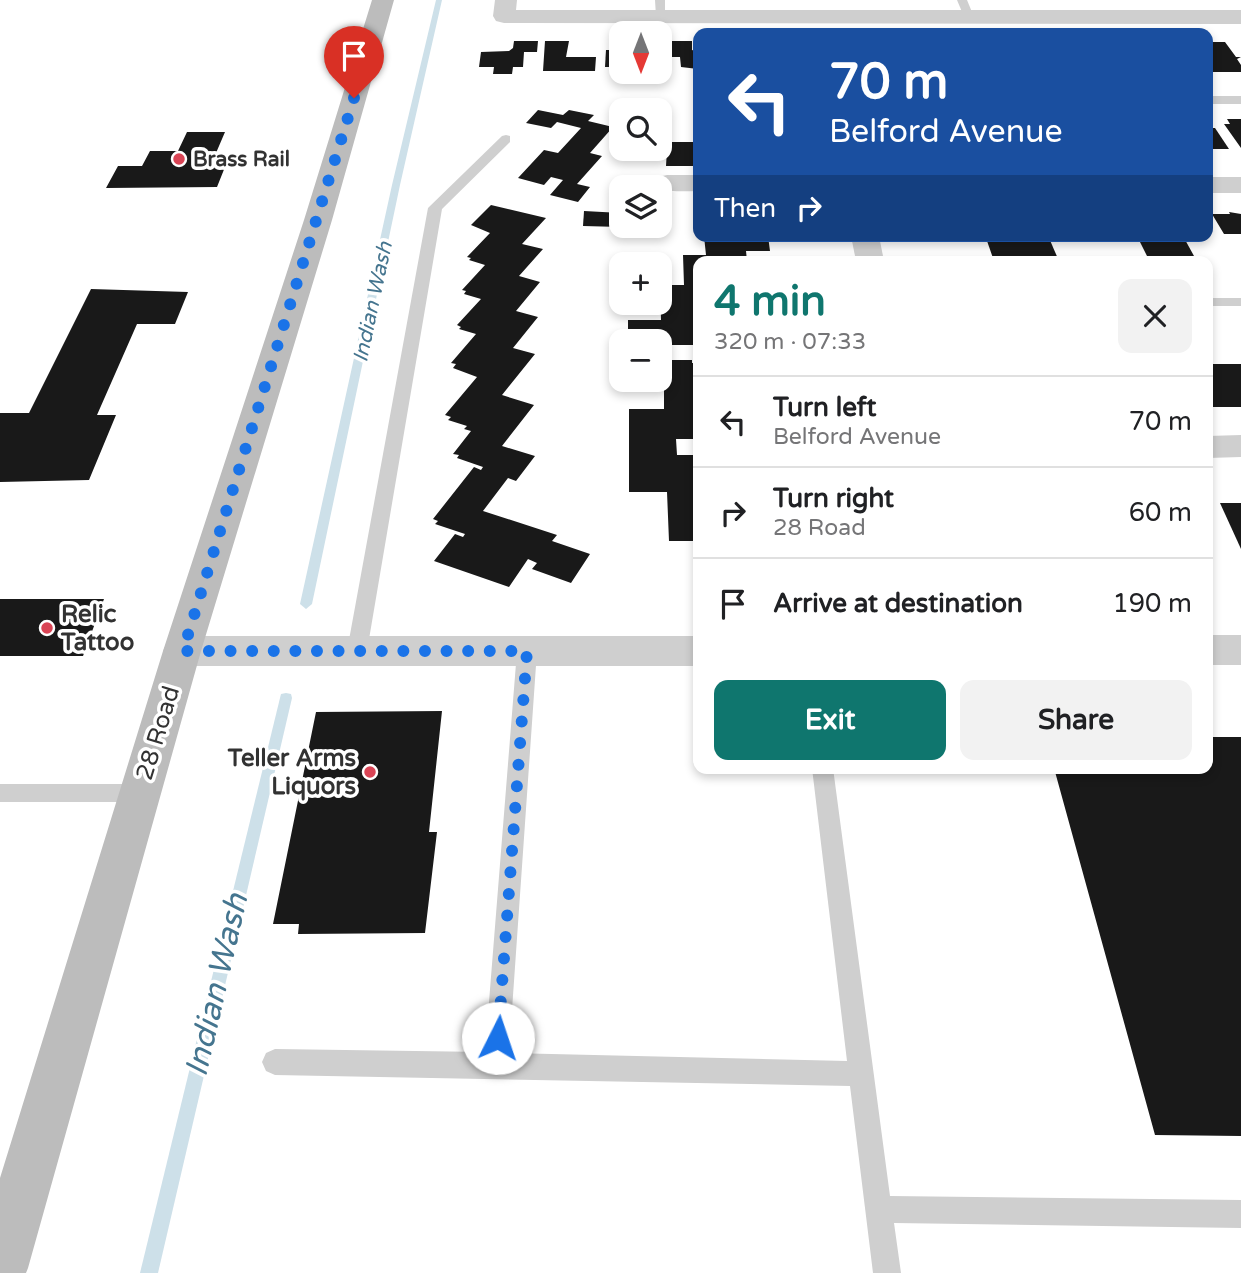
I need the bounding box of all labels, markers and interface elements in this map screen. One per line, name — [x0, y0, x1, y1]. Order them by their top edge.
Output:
north arrow — [609, 21, 672, 84]
map controls — [609, 21, 672, 392]
pin — [324, 26, 384, 98]
icon: arrive — [335, 37, 373, 75]
text: 70 m — [829, 53, 948, 112]
icon: left — [714, 56, 805, 147]
button: search — [609, 98, 672, 161]
text: Belford Avenue — [829, 113, 1063, 151]
place label: Brass Rail — [193, 147, 290, 172]
marker: Brass Rail — [171, 151, 187, 167]
button: layers — [609, 175, 672, 238]
icon: right — [790, 189, 828, 227]
text: Then — [714, 193, 776, 224]
water label: Indian Wash — [348, 238, 398, 364]
button: + — [609, 252, 672, 315]
text: 4 min — [714, 276, 826, 327]
button: close — [1118, 279, 1192, 353]
text: 320 m · 07:33 — [714, 328, 866, 356]
button: − — [609, 329, 672, 392]
text: Turn left — [773, 392, 876, 423]
icon: left — [714, 403, 752, 441]
text: 70 m — [1129, 406, 1192, 437]
text: Belford Avenue — [773, 423, 941, 451]
text: Turn right — [773, 483, 894, 514]
icon: right — [714, 494, 752, 532]
text: 60 m — [1129, 497, 1192, 528]
text: 28 Road — [773, 514, 866, 542]
icon: arrive — [714, 585, 752, 623]
text: Arrive at destination — [773, 588, 1023, 619]
text: 190 m — [1112, 588, 1192, 619]
place label: Relic Tattoo — [60, 600, 134, 657]
marker: Relic Tattoo — [39, 620, 55, 636]
button: Exit — [714, 680, 946, 760]
button: Share — [960, 680, 1192, 760]
street label: 28 Road — [130, 683, 186, 783]
place label: Teller Arms Liquors — [227, 744, 356, 801]
marker: Teller Arms Liquors — [362, 764, 378, 780]
water label: Indian Wash — [178, 889, 257, 1080]
position arrow — [461, 1001, 535, 1075]

